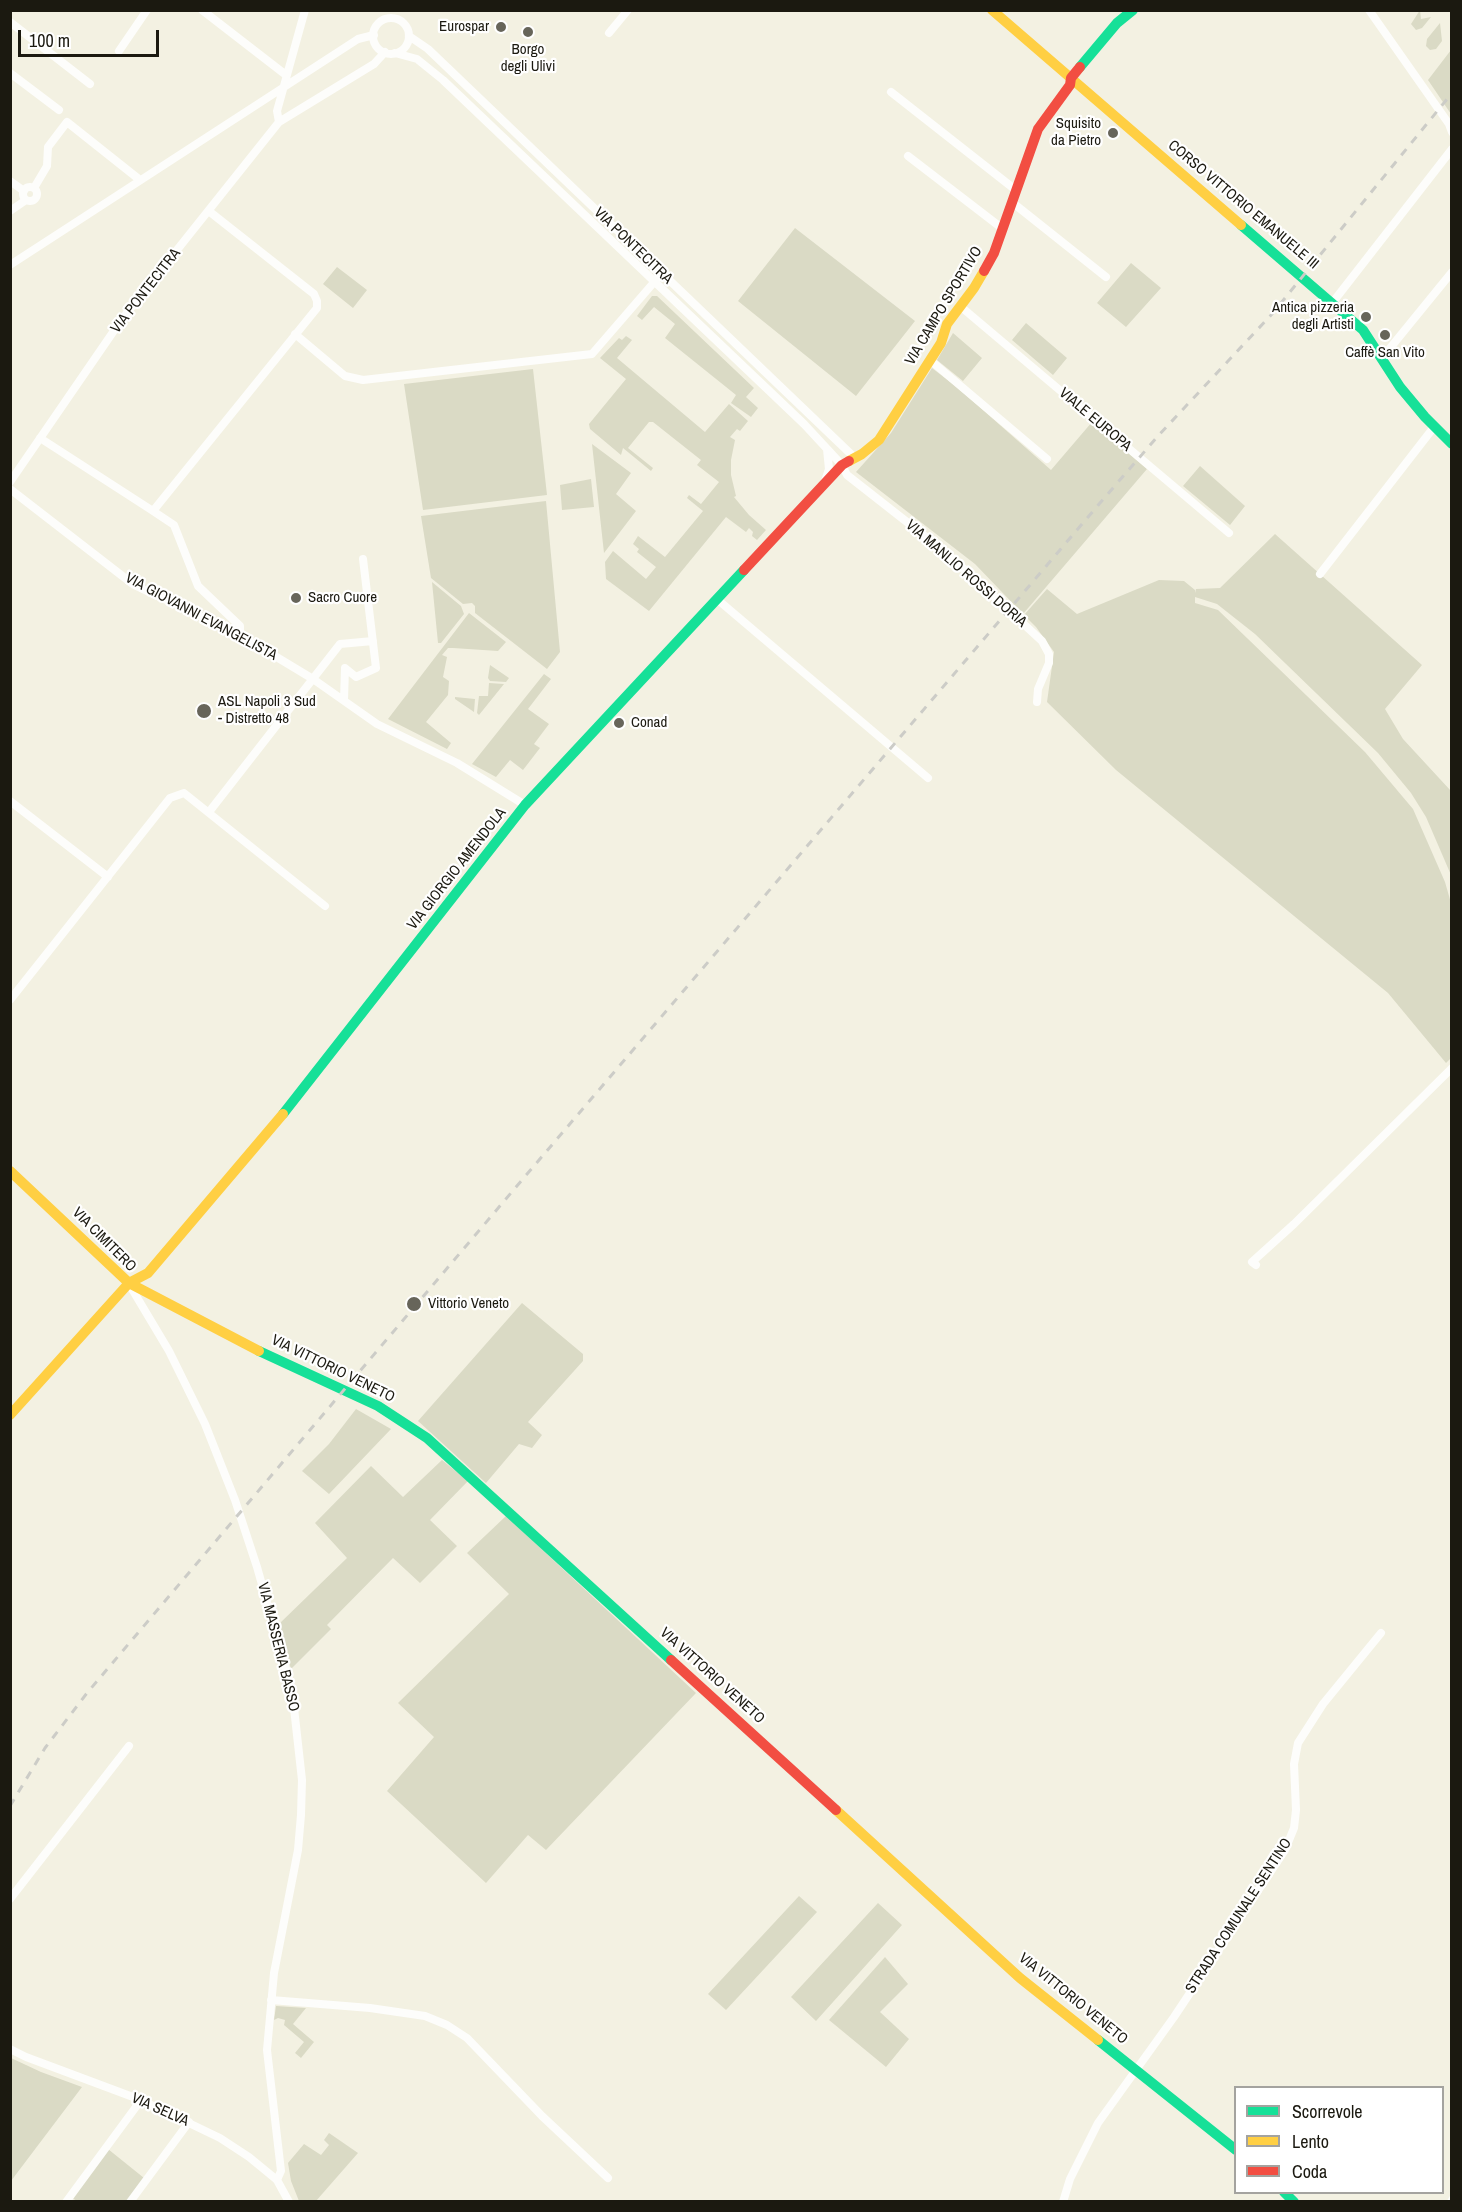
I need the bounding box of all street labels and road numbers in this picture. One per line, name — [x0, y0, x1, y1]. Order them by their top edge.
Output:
street label: CORSO VITTORIO EMANUELE III — [1164, 137, 1322, 273]
street label: VIA PONTECITRA — [590, 204, 676, 288]
street label: VIA CAMPO SPORTIVO — [901, 243, 987, 369]
street label: VIA PONTECITRA — [107, 245, 185, 337]
street label: VIALE EUROPA — [1055, 384, 1135, 456]
street label: VIA MANLIO ROSSI DORIA — [902, 517, 1030, 631]
street label: VIA GIOVANNI EVANGELISTA — [122, 569, 280, 665]
street label: VIA GIORGIO AMENDOLA — [404, 804, 510, 934]
street label: VIA CIMITERO — [68, 1204, 140, 1276]
street label: VIA VITTORIO VENETO — [268, 1331, 398, 1407]
street label: VIA MASSERIA BASSO — [253, 1580, 303, 1714]
street label: VIA VITTORIO VENETO — [656, 1624, 768, 1728]
street label: STRADA COMUNALE SENTINO — [1182, 1835, 1296, 1997]
street label: VIA VITTORIO VENETO — [1015, 1950, 1131, 2048]
street label: VIA SELVA — [128, 2089, 192, 2131]

